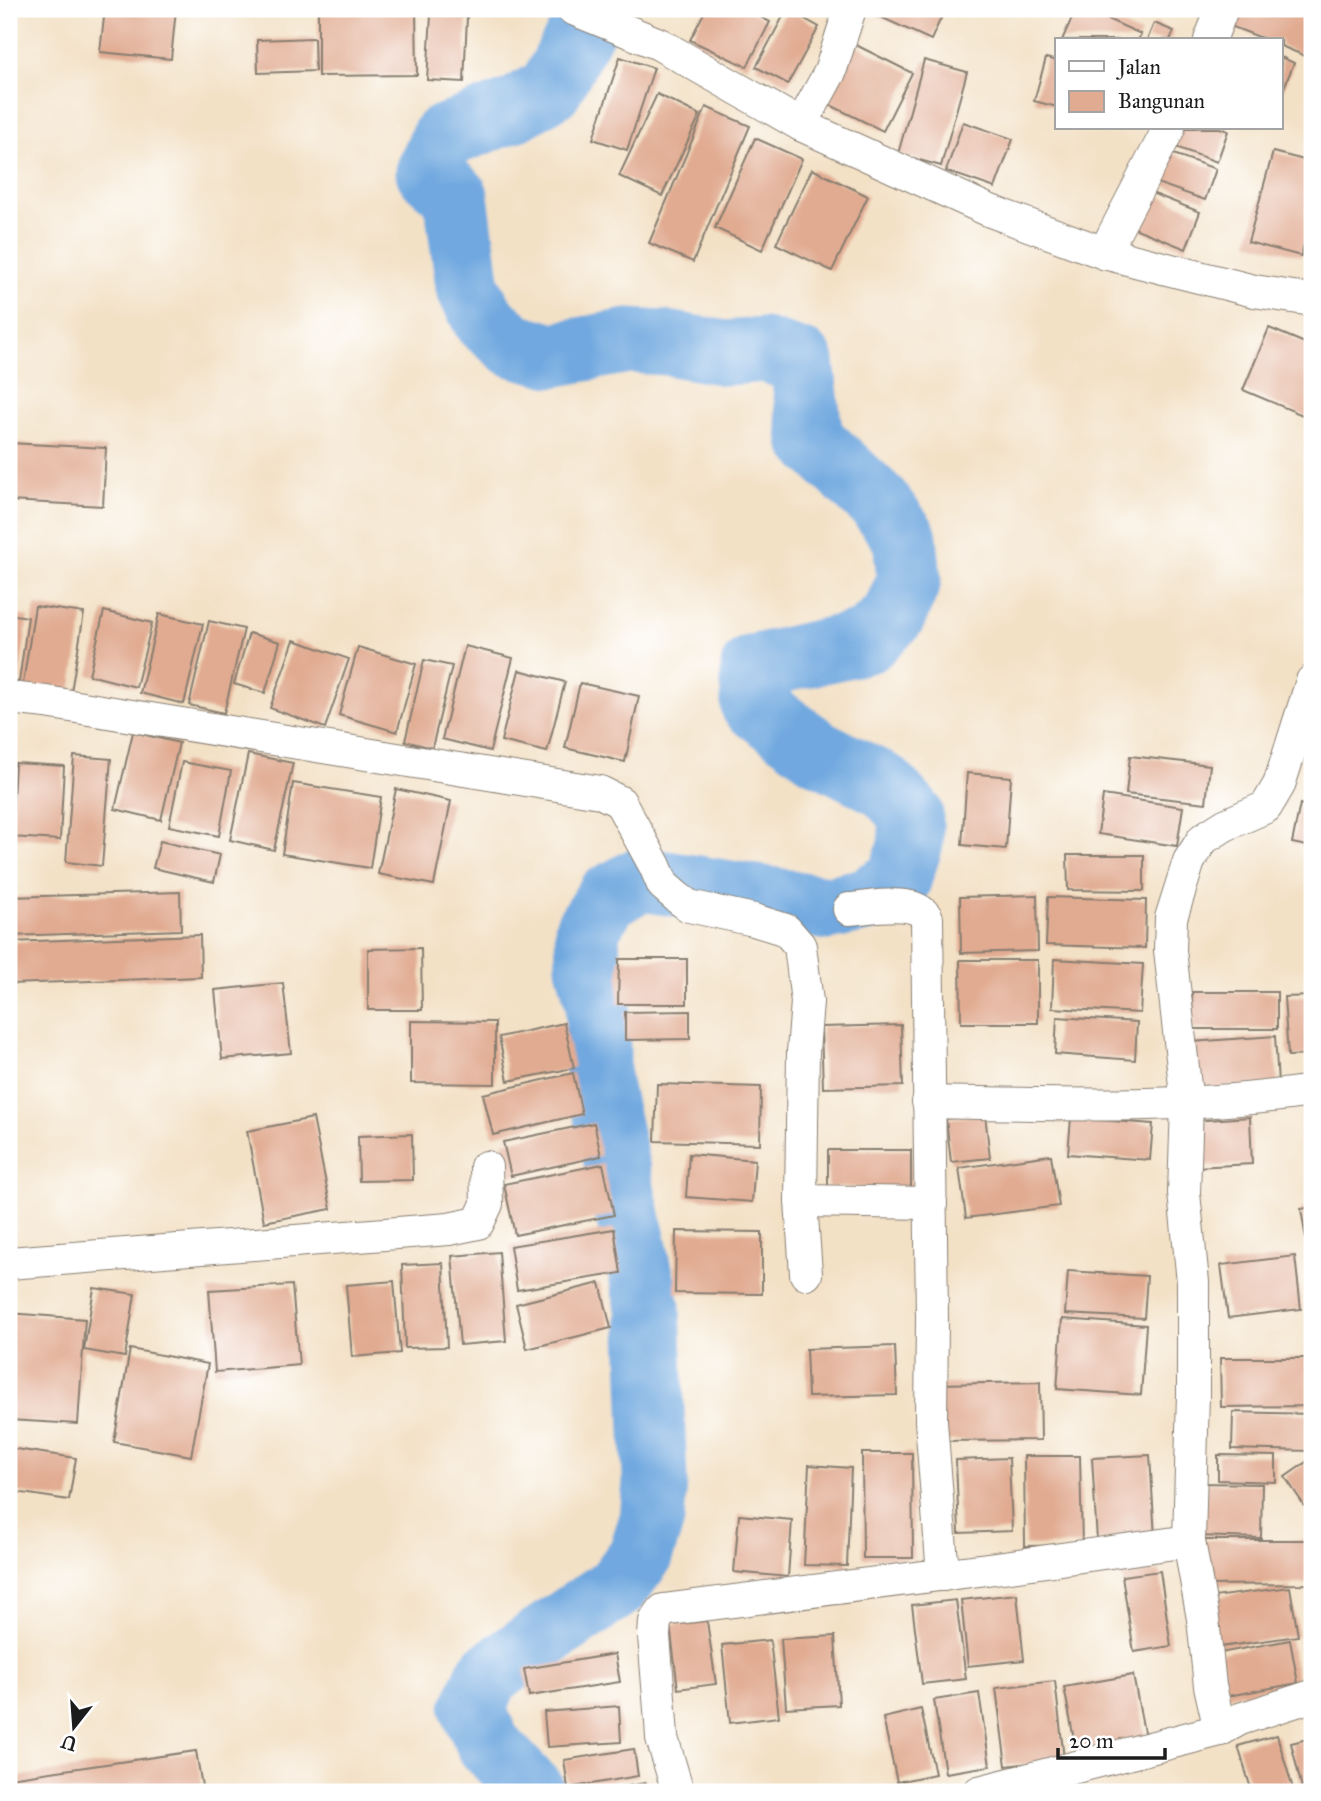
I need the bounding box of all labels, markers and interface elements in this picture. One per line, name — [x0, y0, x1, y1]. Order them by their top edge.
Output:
legend — [1055, 38, 1282, 130]
text: Jalan — [1116, 54, 1161, 80]
text: Bangunan — [1118, 88, 1205, 114]
north arrow — [38, 1692, 108, 1762]
scale bar — [1058, 1717, 1165, 1761]
text: 20 m — [1069, 1728, 1114, 1754]
text: U — [58, 1729, 80, 1756]

